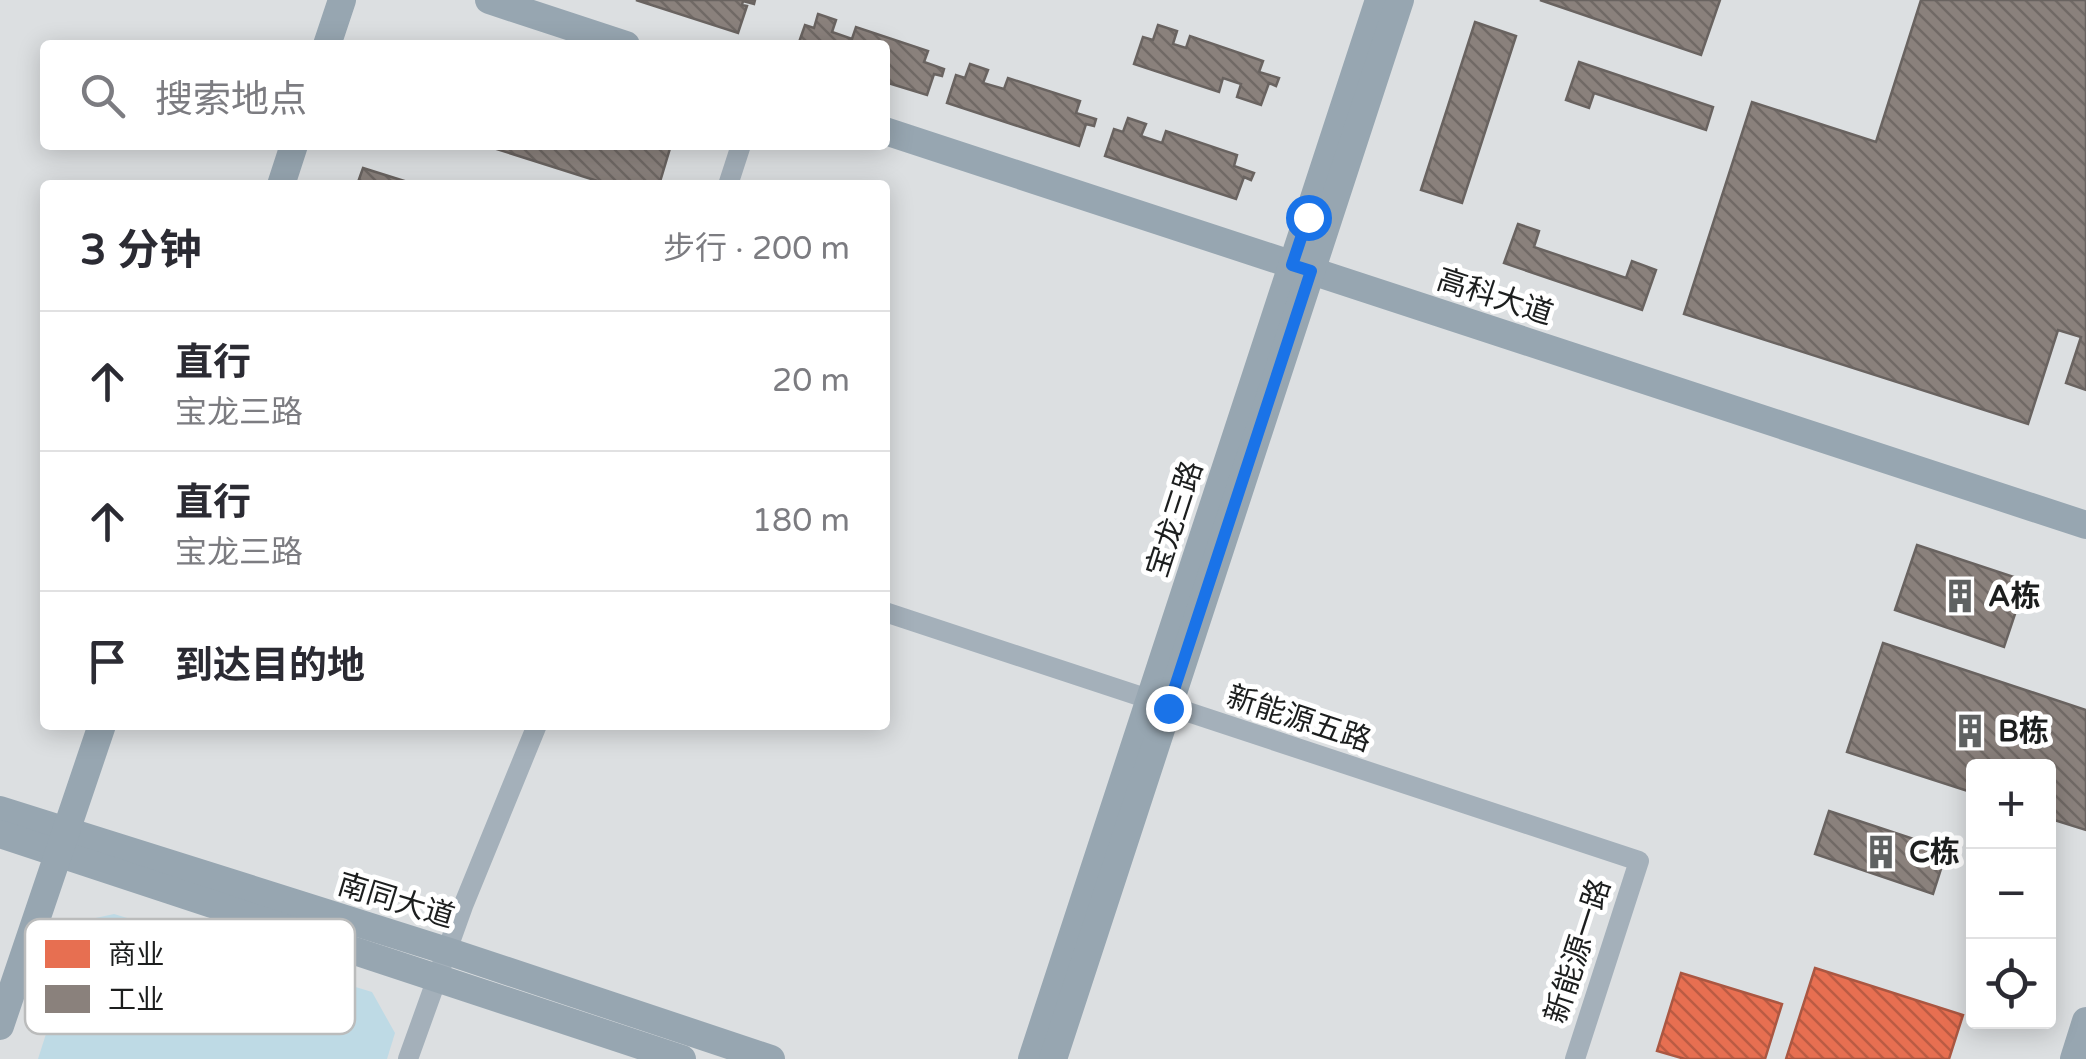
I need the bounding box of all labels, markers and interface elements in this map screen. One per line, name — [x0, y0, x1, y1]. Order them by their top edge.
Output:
search box — [40, 40, 890, 150]
icon: search — [75, 68, 130, 123]
text: 搜索地点 — [155, 77, 307, 123]
route start — [1286, 195, 1332, 241]
text: 3 分钟 — [80, 225, 201, 276]
text: 步行 · 200 m — [663, 230, 850, 268]
street label: 高科大道 — [1432, 261, 1558, 333]
text: 直行 — [175, 340, 251, 386]
icon: ahead — [80, 354, 135, 409]
text: 20 m — [772, 362, 850, 400]
text: 宝龙三路 — [175, 394, 303, 432]
street label: 宝龙三路 — [1139, 456, 1211, 582]
text: 直行 — [175, 480, 251, 526]
icon: ahead — [80, 494, 135, 549]
text: 180 m — [752, 502, 850, 540]
text: 宝龙三路 — [175, 534, 303, 572]
building icon: A栋 — [1941, 577, 1979, 615]
place label: A栋 — [1988, 578, 2040, 615]
icon: arrive — [80, 634, 135, 689]
text: 到达目的地 — [175, 643, 365, 689]
street label: 新能源五路 — [1222, 678, 1376, 760]
route end — [1146, 686, 1192, 732]
building icon: B栋 — [1951, 712, 1989, 750]
place label: B栋 — [1998, 713, 2049, 750]
map controls — [1966, 759, 2056, 1029]
button: + — [1966, 759, 2056, 849]
building icon: C栋 — [1862, 833, 1900, 871]
place label: C栋 — [1909, 834, 1960, 871]
button: − — [1966, 849, 2056, 939]
street label: 南同大道 — [333, 866, 459, 936]
street label: 新能源一路 — [1537, 874, 1619, 1028]
legend — [25, 919, 355, 1034]
text: 商业 — [108, 938, 164, 972]
button: locate — [1966, 939, 2056, 1029]
text: 工业 — [108, 983, 164, 1017]

